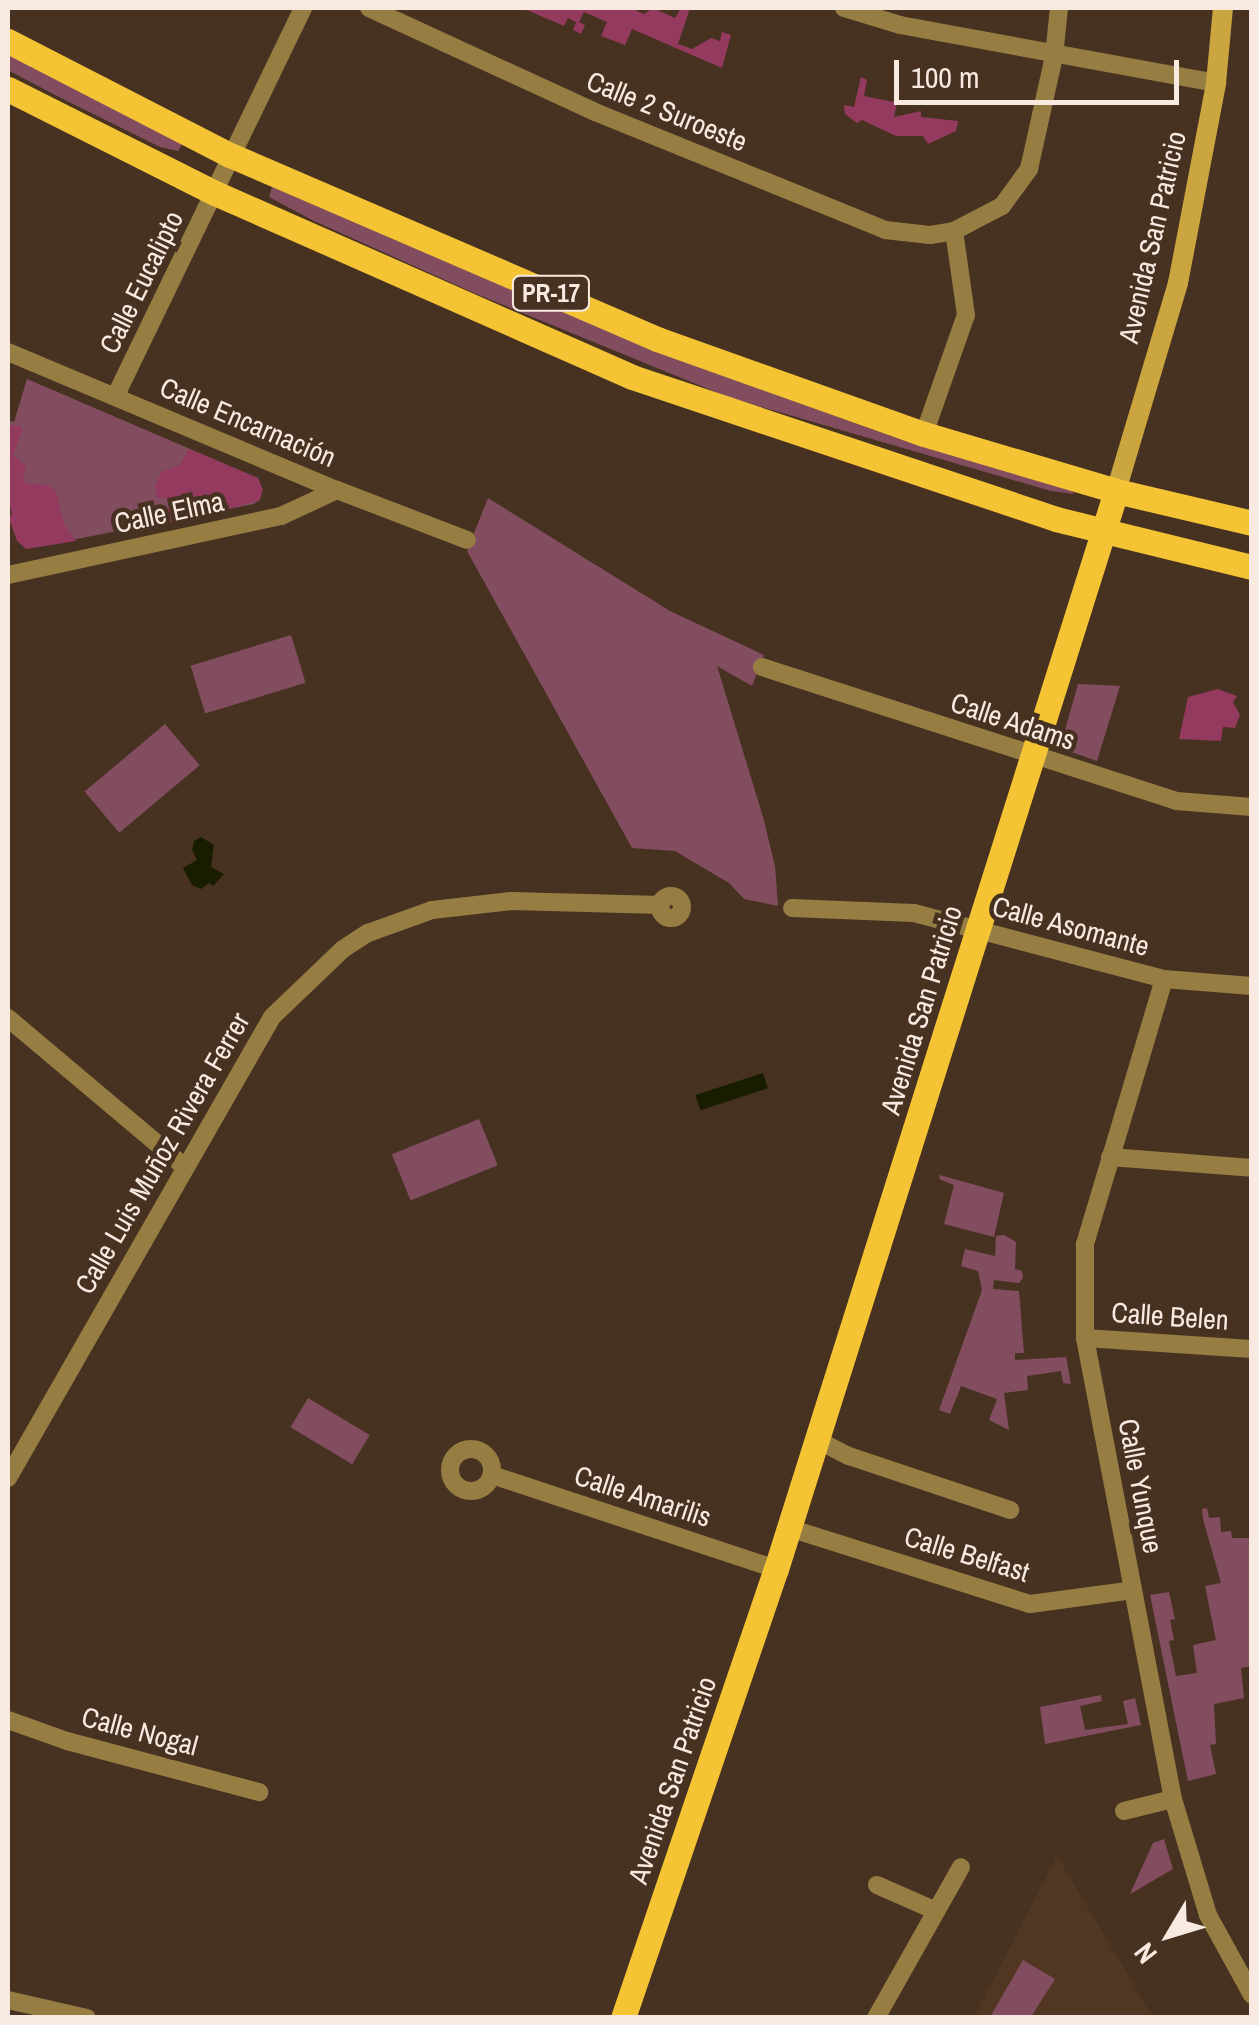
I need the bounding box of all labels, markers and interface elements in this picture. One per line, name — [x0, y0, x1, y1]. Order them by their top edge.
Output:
scale bar — [899, 40, 1184, 102]
text: 100 m — [911, 57, 979, 97]
street label: Calle 2 Suroeste — [582, 64, 752, 158]
street label: Avenida San Patricio — [1111, 128, 1193, 346]
street label: Calle Eucalipto — [92, 205, 190, 359]
road number: PR-17 — [511, 273, 591, 313]
street label: Calle Encarnación — [155, 370, 341, 474]
street label: Calle Elma — [111, 484, 227, 540]
street label: Calle Adams — [946, 685, 1080, 757]
street label: Calle Asomante — [988, 889, 1154, 963]
street label: Avenida San Patricio — [873, 902, 969, 1118]
street label: Calle Luis Muñoz Rivera Ferrer — [68, 1006, 256, 1300]
street label: Calle Belen — [1110, 1295, 1230, 1337]
street label: Calle Yunque — [1111, 1416, 1171, 1556]
street label: Calle Amarilis — [570, 1458, 716, 1534]
street label: Calle Belfast — [900, 1519, 1034, 1589]
street label: Avenida San Patricio — [621, 1672, 723, 1888]
street label: Calle Nogal — [78, 1699, 202, 1763]
north arrow — [1119, 1885, 1219, 1985]
text: N — [1125, 1935, 1165, 1972]

